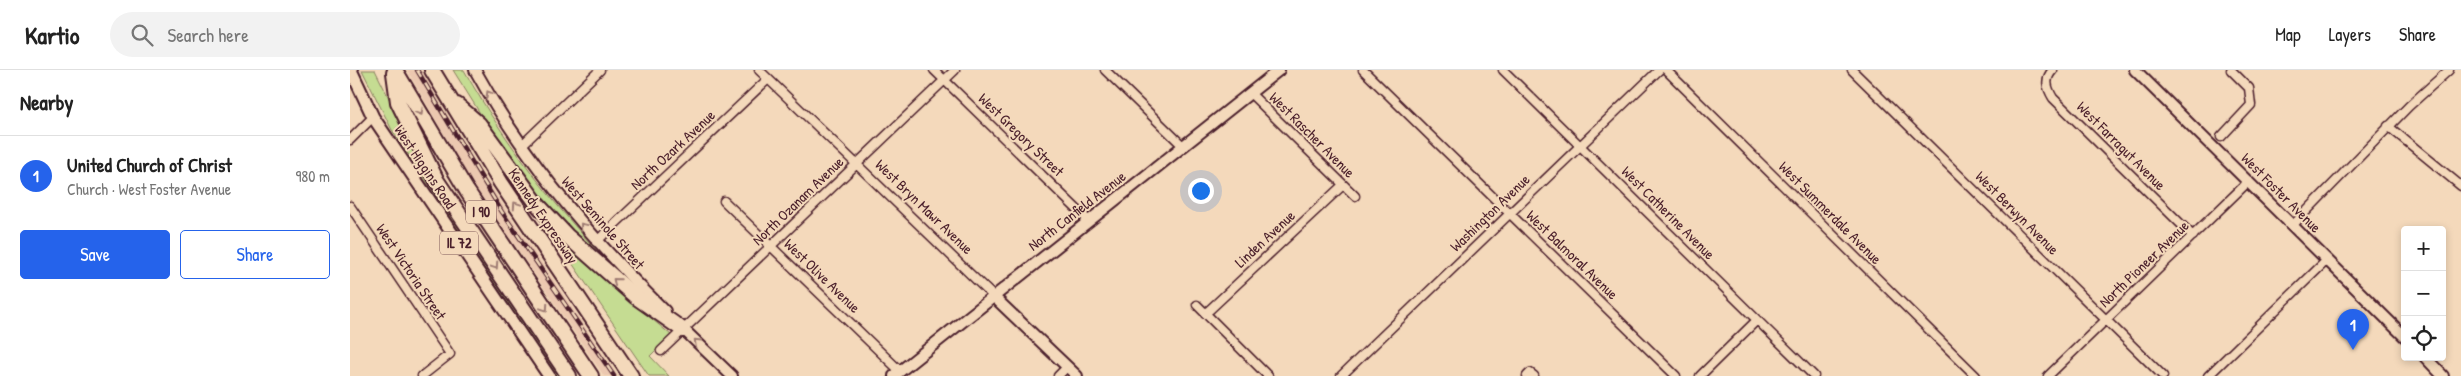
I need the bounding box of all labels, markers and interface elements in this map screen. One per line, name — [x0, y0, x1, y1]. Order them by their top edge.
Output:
search box — [110, 12, 460, 57]
text: Kartio — [25, 19, 80, 51]
icon: search — [128, 21, 156, 49]
text: Search here — [168, 22, 249, 48]
text: Map — [2275, 22, 2301, 47]
text: Layers — [2329, 22, 2371, 47]
text: Share — [2399, 22, 2436, 47]
street label: West Rascher Avenue — [1265, 87, 1360, 182]
text: Nearby — [20, 88, 73, 117]
street label: West Gregory Street — [974, 88, 1069, 182]
one-way arrow — [485, 91, 495, 100]
street label: West Farragut Avenue — [2072, 97, 2170, 195]
street label: North Ozark Avenue — [626, 105, 720, 194]
one-way arrow — [413, 107, 423, 116]
street label: West Higgins Road — [390, 121, 461, 213]
street label: West Foster Avenue — [2237, 148, 2326, 237]
street label: North Ozanam Avenue — [747, 151, 848, 250]
text: United Church of Christ — [67, 152, 232, 178]
street label: West Bryn Mawr Avenue — [871, 154, 978, 259]
street label: West Summerdale Avenue — [1774, 156, 1887, 269]
street label: West Catherine Avenue — [1617, 161, 1720, 264]
street label: Kennedy Expressway — [504, 164, 583, 268]
text: 1 — [33, 165, 39, 187]
text: 980 m — [295, 165, 330, 187]
street label: North Canfield Avenue — [1023, 166, 1130, 255]
street label: West Berwyn Avenue — [1971, 166, 2064, 259]
street label: Washington Avenue — [1445, 169, 1534, 256]
street label: West Seminole Street — [557, 172, 650, 274]
text: Church · West Foster Avenue — [67, 178, 231, 200]
your location — [1188, 178, 1214, 204]
road number: I 90 — [466, 200, 496, 224]
one-way arrow — [512, 201, 522, 210]
street label: Linden Avenue — [1230, 205, 1300, 272]
street label: West Balmoral Avenue — [1522, 205, 1623, 304]
street label: North Pioneer Avenue — [2094, 215, 2193, 312]
street label: West Victoria Street — [371, 220, 452, 325]
one-way arrow — [581, 223, 589, 232]
map controls — [2401, 226, 2446, 361]
button: + — [2401, 226, 2446, 271]
button: Save — [20, 230, 170, 279]
button: Share — [180, 230, 330, 279]
road number: IL 72 — [440, 232, 478, 254]
street label: West Olive Avenue — [780, 234, 865, 318]
one-way arrow — [489, 261, 498, 270]
button: − — [2401, 271, 2446, 316]
one-way arrow — [612, 277, 621, 286]
one-way arrow — [539, 302, 548, 312]
pin: 1 — [2337, 309, 2369, 350]
button: locate — [2401, 316, 2446, 361]
one-way arrow — [693, 339, 702, 348]

